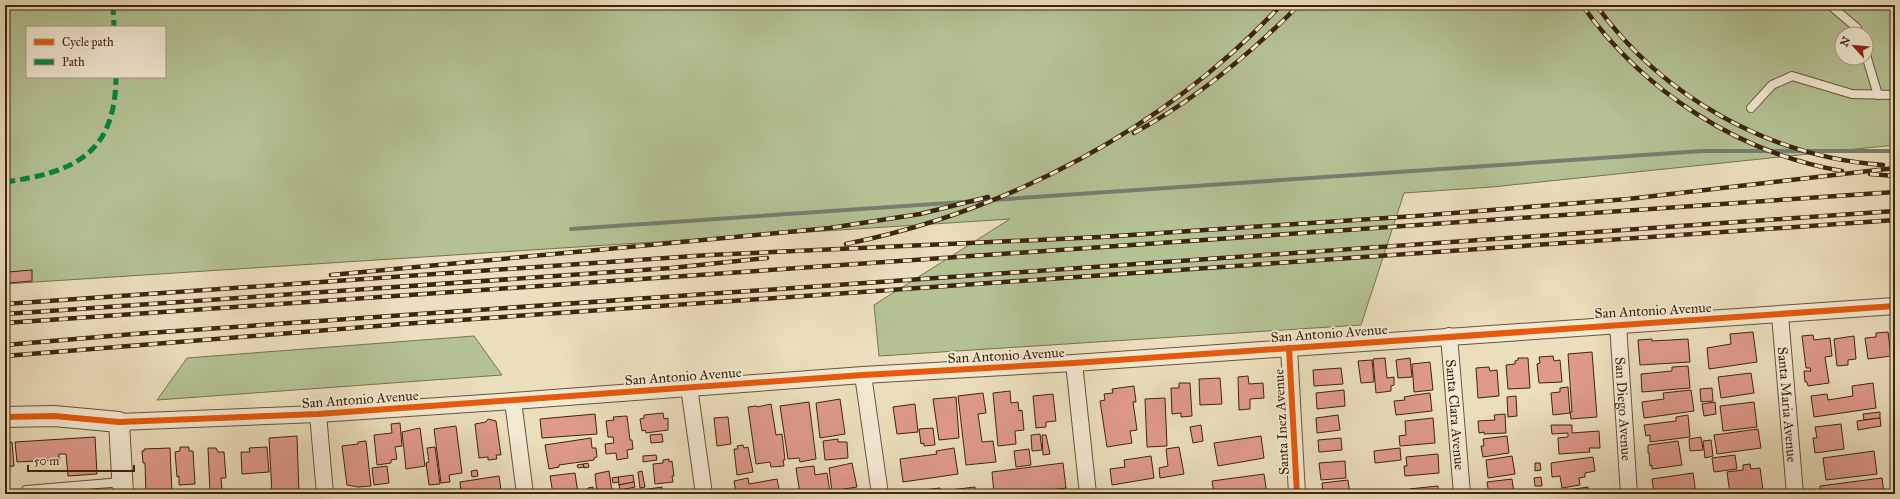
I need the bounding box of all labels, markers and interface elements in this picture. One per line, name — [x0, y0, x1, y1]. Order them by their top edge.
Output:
legend — [26, 26, 166, 78]
north arrow — [1834, 26, 1874, 66]
text: N — [1838, 34, 1854, 49]
text: Cycle path — [62, 35, 114, 49]
text: Path — [62, 55, 85, 69]
street label: San Antonio Avenue — [1594, 299, 1712, 322]
street label: San Antonio Avenue — [1270, 321, 1388, 346]
street label: San Antonio Avenue — [947, 344, 1065, 367]
street label: Santa Maria Avenue — [1774, 346, 1800, 463]
street label: San Diego Avenue — [1611, 356, 1635, 461]
street label: Santa Clara Avenue — [1442, 359, 1468, 471]
street label: San Antonio Avenue — [624, 364, 742, 389]
street label: Santa Inez Avenue — [1270, 368, 1293, 475]
street label: San Antonio Avenue — [301, 387, 419, 412]
scale bar — [28, 447, 134, 473]
text: 50 m — [34, 454, 59, 468]

